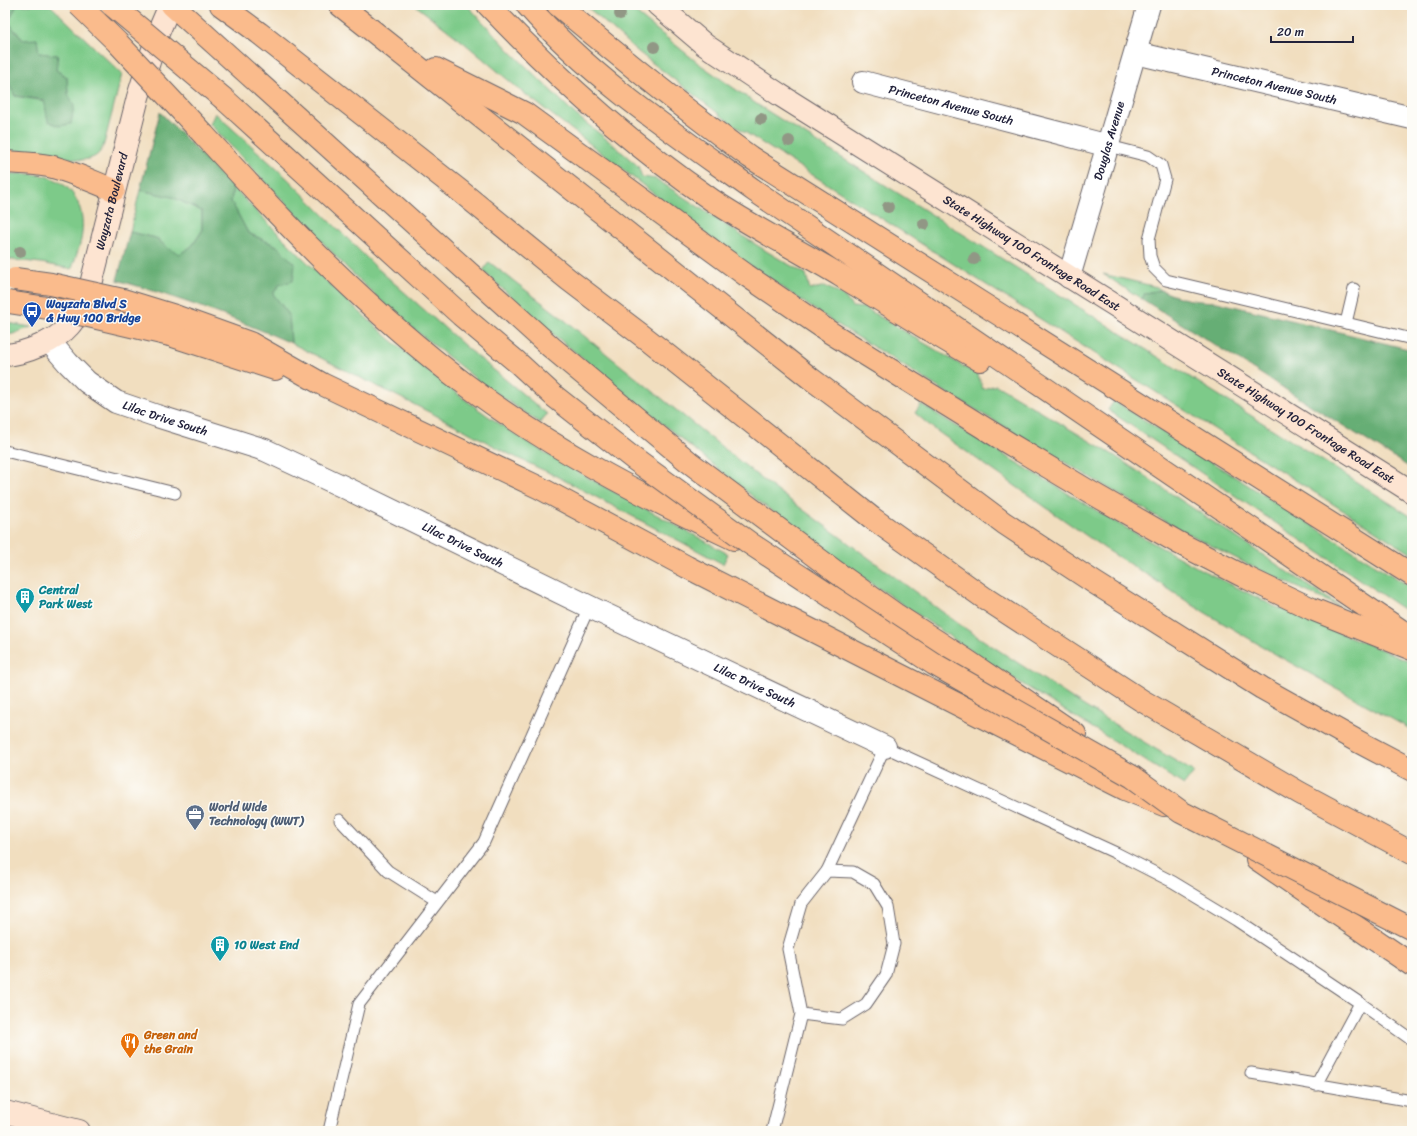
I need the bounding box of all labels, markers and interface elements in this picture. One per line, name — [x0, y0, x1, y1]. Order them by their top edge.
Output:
scale bar — [1271, 18, 1353, 44]
text: 20 m — [1277, 21, 1304, 43]
street label: Princeton Avenue South — [1209, 60, 1339, 111]
street label: Princeton Avenue South — [886, 78, 1016, 132]
street label: Douglas Avenue — [1087, 98, 1131, 183]
street label: Wayzata Boulevard — [89, 149, 135, 252]
street label: State Highway 100 Frontage Road East — [938, 189, 1125, 317]
place label: Wayzata Blvd S & Hwy 100 Bridge — [46, 293, 141, 329]
bus stop icon: Wayzata Blvd S & Hwy 100 Bridge — [21, 300, 43, 328]
street label: State Highway 100 Frontage Road East — [1213, 361, 1399, 490]
street label: Lilac Drive South — [120, 394, 211, 442]
street label: Lilac Drive South — [418, 516, 507, 574]
place label: Central Park West — [38, 579, 93, 615]
building icon: Central Park West — [14, 586, 36, 614]
street label: Lilac Drive South — [710, 656, 799, 714]
place label: World Wide Technology (WWT) — [209, 796, 304, 832]
office icon: World Wide Technology (WWT) — [184, 803, 206, 831]
building icon: 10 West End — [209, 934, 231, 962]
place label: 10 West End — [234, 934, 300, 956]
place label: Green and the Grain — [143, 1024, 199, 1060]
restaurant icon: Green and the Grain — [119, 1031, 141, 1059]

